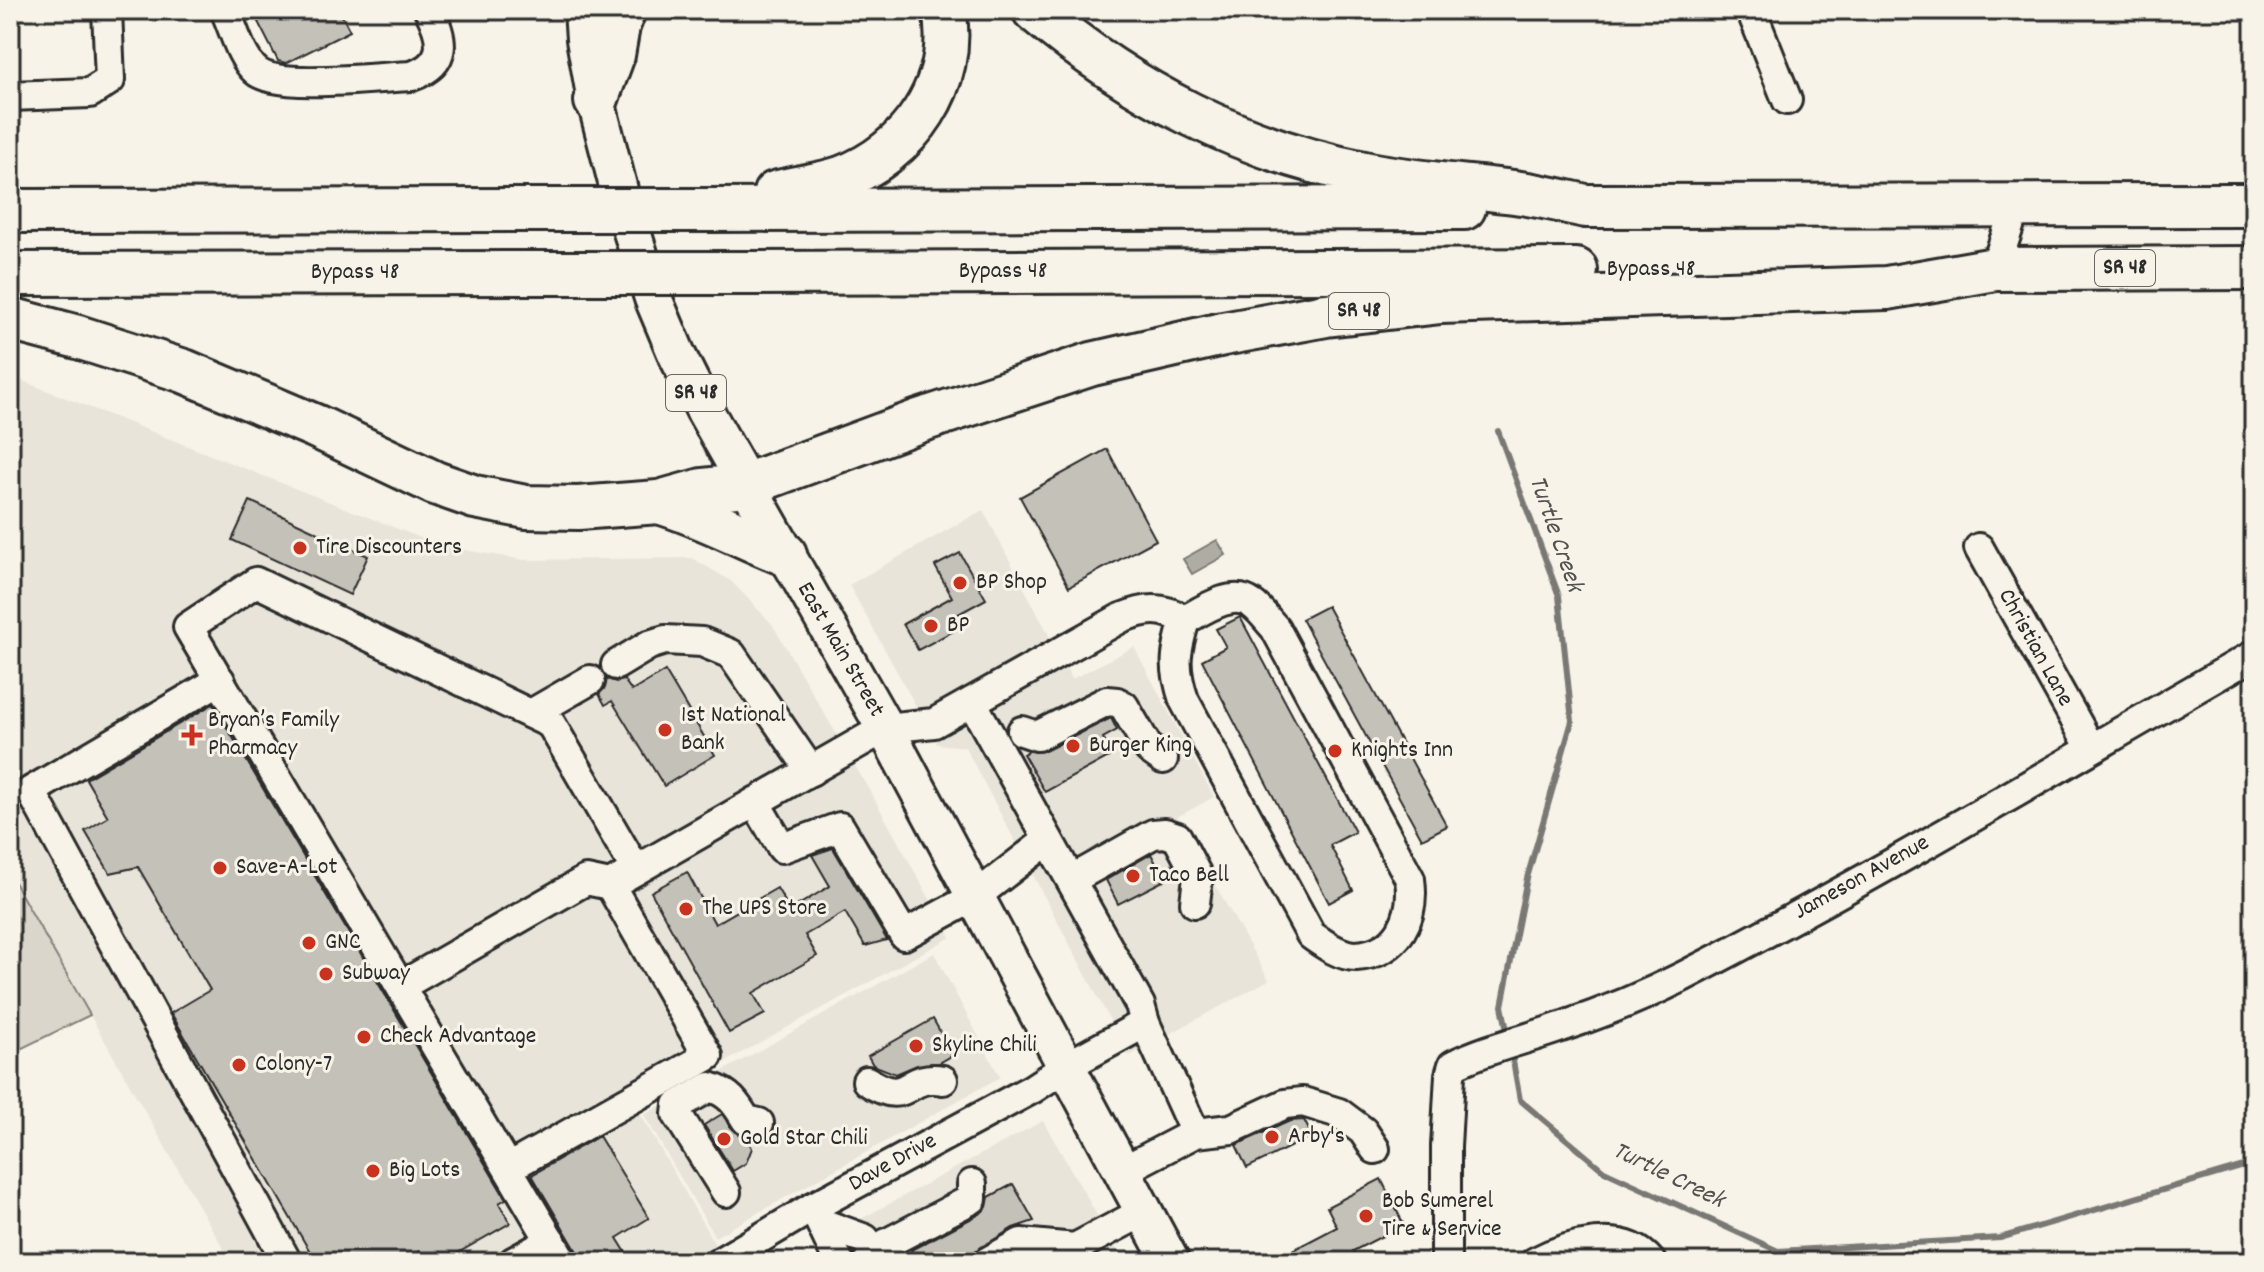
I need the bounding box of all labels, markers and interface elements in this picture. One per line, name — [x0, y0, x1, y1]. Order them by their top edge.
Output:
road number: SR 48 — [2095, 250, 2155, 286]
street label: Bypass 48 — [1607, 253, 1695, 287]
street label: Bypass 48 — [959, 255, 1047, 289]
street label: Bypass 48 — [311, 256, 399, 290]
road number: SR 48 — [1329, 293, 1389, 329]
road number: SR 48 — [666, 375, 726, 411]
water label: Turtle Creek — [1518, 471, 1593, 599]
place label: Tire Discounters — [316, 531, 462, 565]
marker: Tire Discounters — [291, 539, 309, 557]
place label: BP Shop — [976, 566, 1047, 600]
marker: BP Shop — [951, 574, 969, 592]
street label: East Main Street — [787, 576, 893, 724]
street label: Christian Lane — [1989, 583, 2081, 713]
place label: BP — [947, 609, 969, 643]
marker: BP — [922, 617, 940, 635]
place label: 1st National Bank — [681, 699, 786, 761]
place label: Bryan’s Family Pharmacy — [208, 704, 340, 766]
marker: 1st National Bank — [656, 721, 674, 739]
marker: Bryan’s Family Pharmacy — [183, 726, 201, 744]
place label: Burger King — [1089, 729, 1192, 763]
place label: Knights Inn — [1351, 734, 1453, 768]
marker: Burger King — [1064, 737, 1082, 755]
marker: Knights Inn — [1326, 742, 1344, 760]
street label: Jameson Avenue — [1788, 827, 1936, 929]
place label: Save-A-Lot — [236, 851, 337, 885]
marker: Save-A-Lot — [211, 859, 229, 877]
place label: Taco Bell — [1149, 859, 1229, 893]
marker: Taco Bell — [1124, 867, 1142, 885]
place label: The UPS Store — [702, 892, 827, 926]
marker: The UPS Store — [677, 900, 695, 918]
place label: GNC — [325, 926, 361, 960]
marker: GNC — [300, 934, 318, 952]
place label: Subway — [342, 957, 411, 991]
marker: Subway — [317, 965, 335, 983]
place label: Check Advantage — [380, 1020, 536, 1054]
marker: Check Advantage — [355, 1028, 373, 1046]
place label: Skyline Chili — [932, 1029, 1037, 1063]
marker: Skyline Chili — [907, 1037, 925, 1055]
place label: Colony-7 — [255, 1048, 332, 1082]
marker: Colony-7 — [230, 1056, 248, 1074]
place label: Arby's — [1288, 1120, 1345, 1154]
place label: Gold Star Chili — [740, 1122, 868, 1156]
street label: Dave Drive — [843, 1125, 943, 1201]
marker: Arby's — [1263, 1128, 1281, 1146]
marker: Gold Star Chili — [715, 1130, 733, 1148]
water label: Turtle Creek — [1606, 1133, 1732, 1220]
place label: Big Lots — [389, 1154, 460, 1188]
marker: Big Lots — [364, 1162, 382, 1180]
place label: Bob Sumerel Tire & Service — [1382, 1185, 1502, 1247]
marker: Bob Sumerel Tire & Service — [1357, 1207, 1375, 1225]

